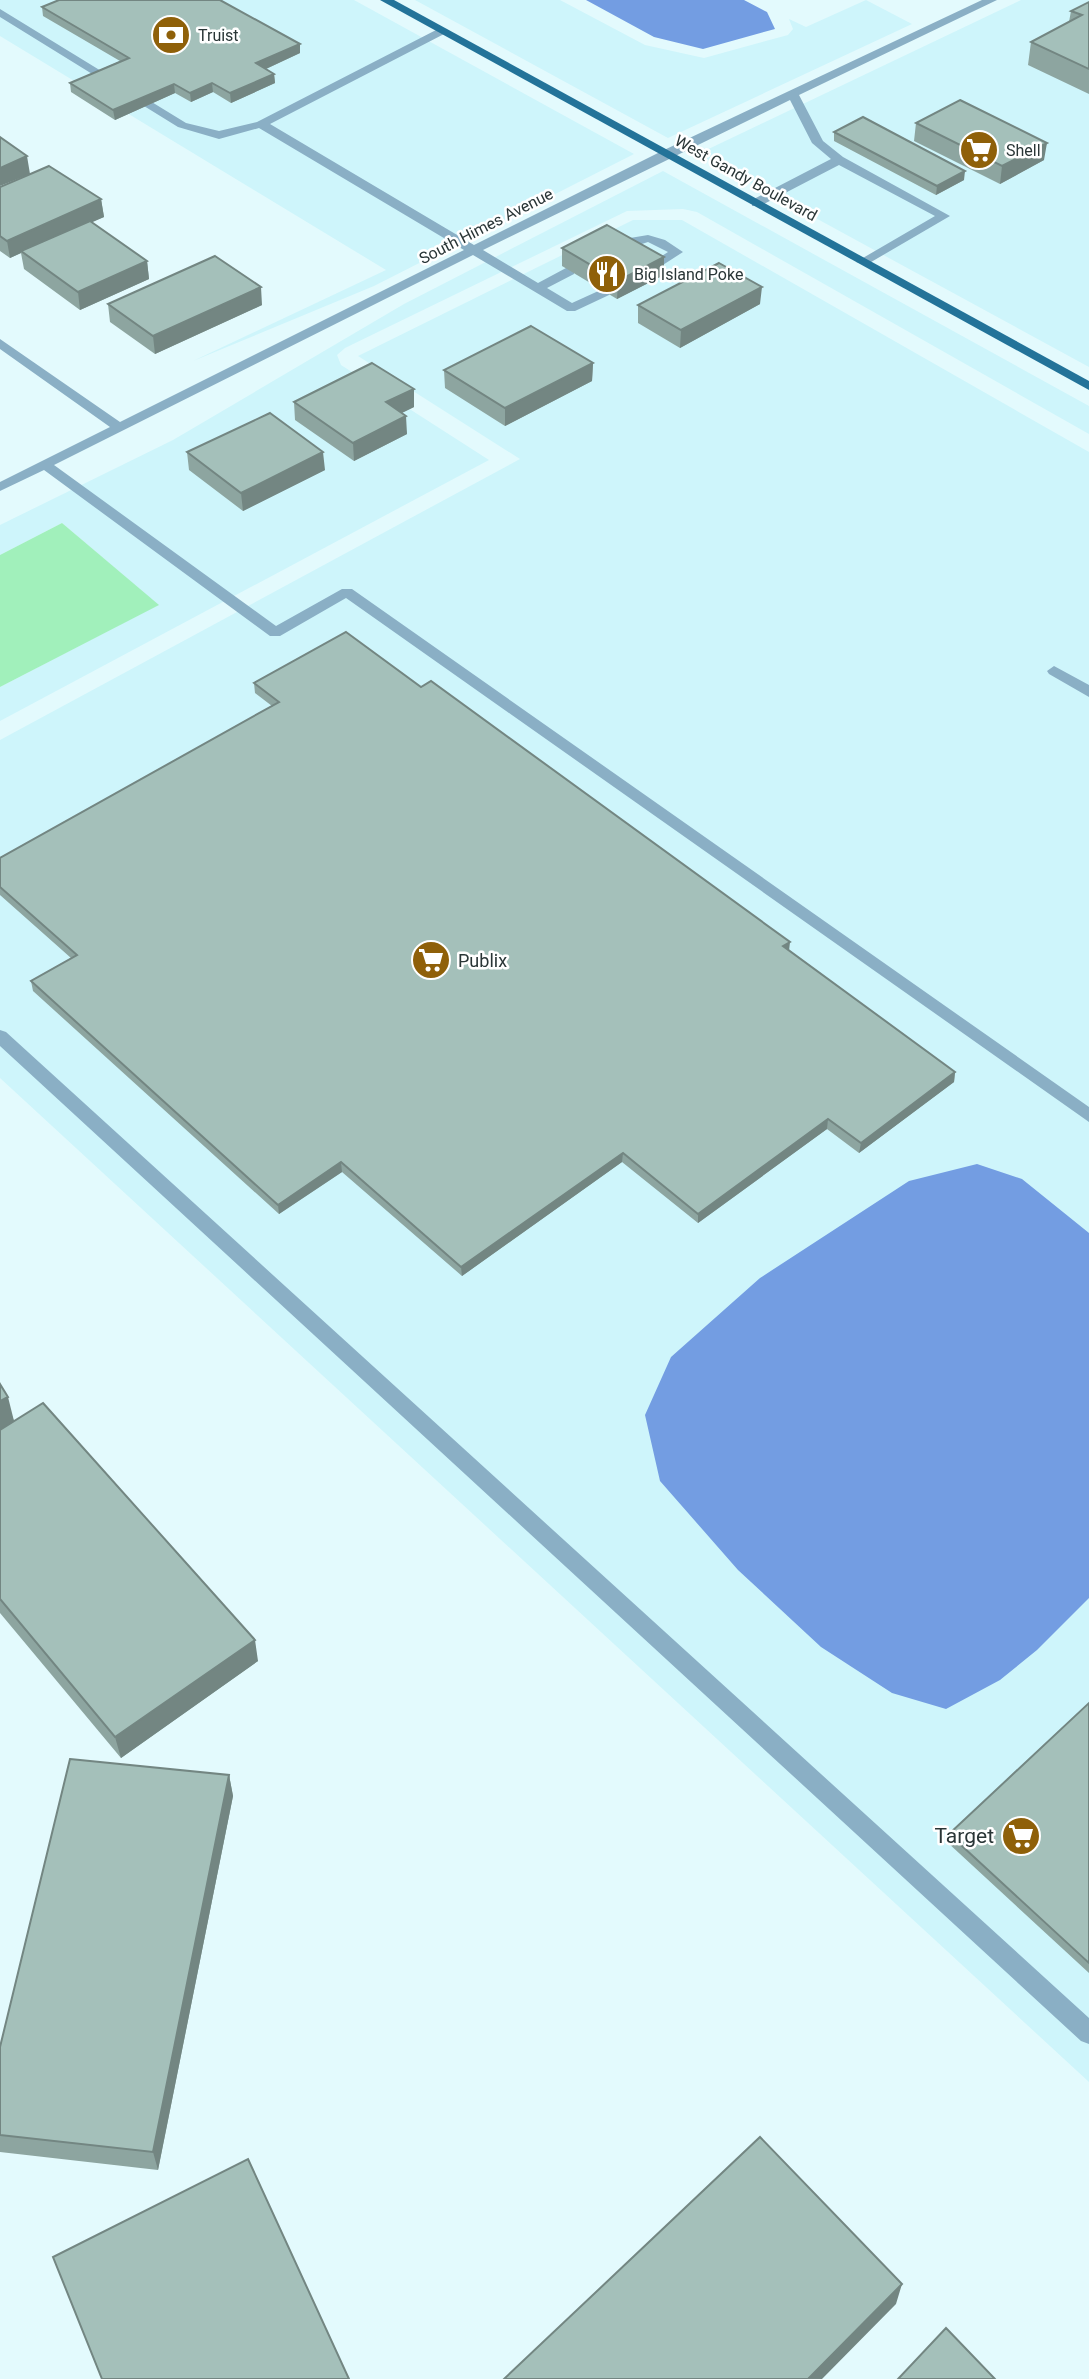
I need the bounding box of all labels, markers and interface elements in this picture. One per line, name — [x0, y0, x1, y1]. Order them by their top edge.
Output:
bank icon: Truist — [150, 14, 192, 56]
place label: Truist — [198, 26, 239, 45]
supermarket icon: Shell — [958, 129, 1000, 171]
street label: West Gandy Boulevard — [672, 131, 820, 225]
place label: Shell — [1006, 141, 1041, 160]
street label: South Himes Avenue — [416, 184, 556, 268]
restaurant icon: Big Island Poke — [586, 253, 628, 295]
place label: Big Island Poke — [634, 265, 743, 284]
supermarket icon: Publix — [410, 939, 452, 981]
place label: Publix — [458, 950, 507, 971]
supermarket icon: Target — [1000, 1815, 1042, 1857]
place label: Target — [934, 1824, 994, 1848]

